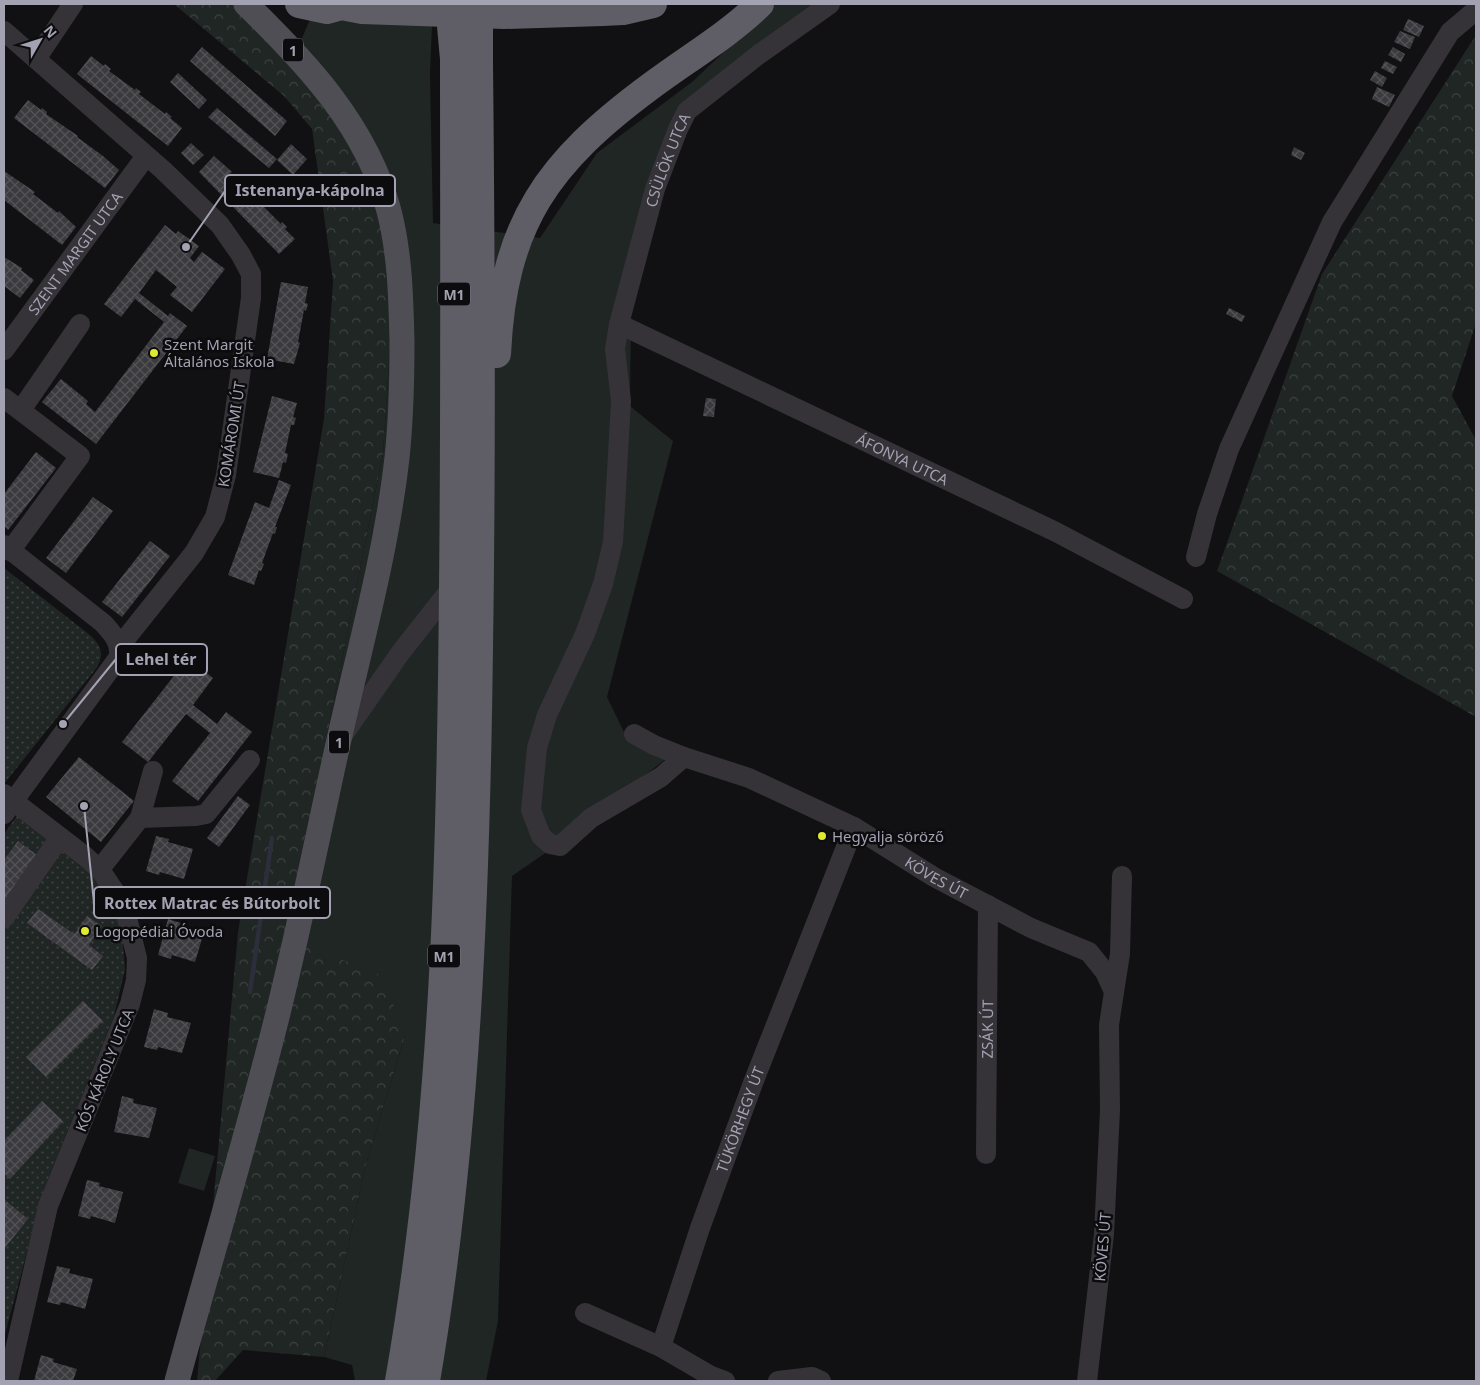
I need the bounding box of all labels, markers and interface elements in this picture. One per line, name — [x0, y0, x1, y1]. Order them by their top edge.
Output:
north arrow — [15, 15, 65, 65]
text: N — [40, 21, 61, 42]
road number: 1 — [283, 38, 303, 62]
street label: CSÜLÖK UTCA — [641, 109, 695, 209]
callout: Istenanya-kápolna — [225, 175, 395, 206]
text: Istenanya-kápolna — [235, 179, 385, 201]
street label: SZENT MARGIT UTCA — [23, 187, 127, 319]
road number: M1 — [438, 282, 470, 306]
place label: Szent Margit Általános Iskola — [164, 334, 275, 371]
marker: Szent Margit Általános Iskola — [148, 347, 160, 359]
street label: KOMÁROMI ÚT — [213, 379, 249, 488]
street label: ÁFONYA UTCA — [853, 428, 952, 490]
callout: Lehel tér — [116, 644, 207, 675]
text: Lehel tér — [125, 648, 197, 670]
road number: 1 — [329, 730, 349, 754]
place label: Hegyalja söröző — [832, 826, 944, 846]
marker: Hegyalja söröző — [816, 830, 828, 842]
street label: KÖVES ÚT — [901, 851, 972, 903]
callout: Rottex Matrac és Bútorbolt — [94, 887, 330, 918]
text: Rottex Matrac és Bútorbolt — [104, 892, 320, 914]
place label: Logopédiai Óvoda — [95, 921, 223, 941]
marker: Logopédiai Óvoda — [79, 925, 91, 937]
road number: M1 — [428, 944, 460, 968]
street label: ZSÁK ÚT — [977, 999, 997, 1059]
street label: KÓS KÁROLY UTCA — [70, 1005, 138, 1134]
street label: TÜKÖRHEGY ÚT — [711, 1063, 769, 1175]
street label: KÖVES ÚT — [1089, 1211, 1115, 1282]

